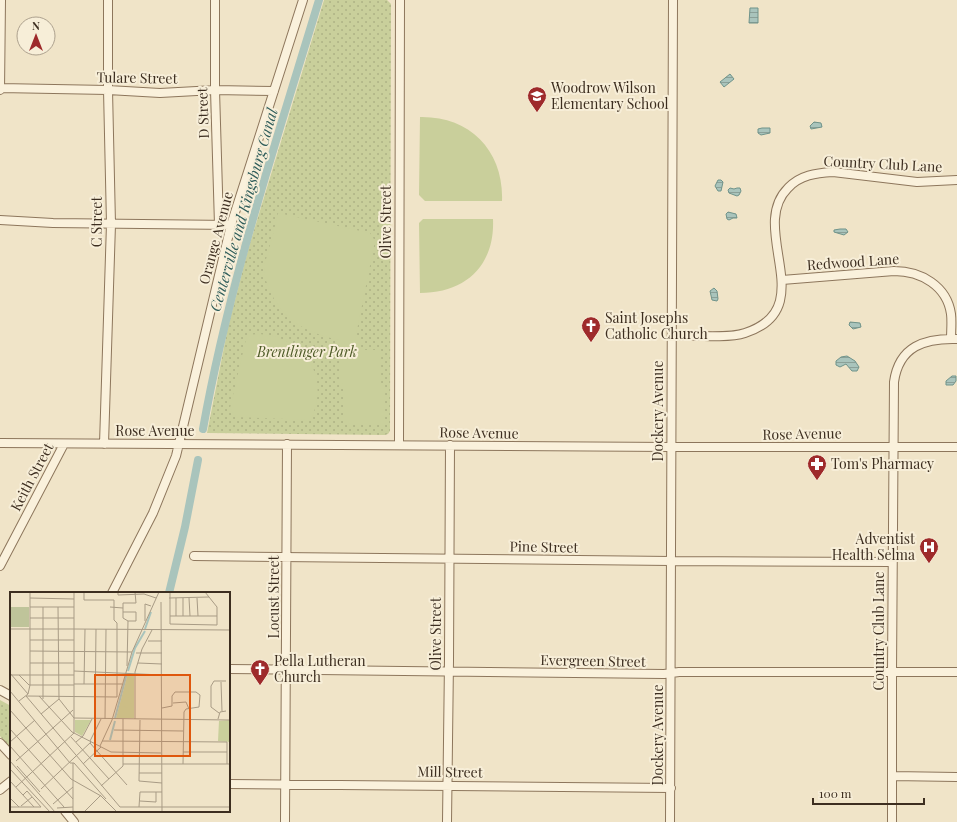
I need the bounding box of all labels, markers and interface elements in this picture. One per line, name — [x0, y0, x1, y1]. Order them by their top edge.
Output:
north arrow — [16, 16, 56, 56]
text: N — [32, 18, 40, 33]
street label: Tulare Street — [96, 67, 179, 88]
place label: Woodrow Wilson Elementary School — [550, 78, 669, 113]
school or university icon: Woodrow Wilson Elementary School — [526, 85, 548, 113]
street label: D Street — [192, 86, 213, 139]
water label: Centerville and Kingsburg Canal — [204, 105, 282, 314]
street label: Country Club Lane — [823, 151, 943, 176]
street label: Olive Street — [376, 184, 395, 259]
street label: Orange Avenue — [194, 189, 237, 286]
street label: C Street — [87, 196, 106, 247]
street label: Redwood Lane — [806, 249, 900, 274]
place label: Saint Josephs Catholic Church — [605, 308, 708, 343]
church icon: Saint Josephs Catholic Church — [580, 315, 602, 343]
park label: Brentlinger Park — [256, 342, 357, 361]
street label: Dockery Avenue — [648, 360, 667, 462]
street label: Rose Avenue — [115, 421, 195, 440]
street label: Rose Avenue — [439, 422, 519, 443]
street label: Rose Avenue — [762, 423, 842, 444]
street label: Keith Street — [6, 438, 58, 514]
pharmacy icon: Tom's Pharmacy — [806, 453, 828, 481]
place label: Tom's Pharmacy — [831, 454, 934, 473]
place label: Adventist Health Selma — [832, 529, 916, 564]
street label: Pine Street — [509, 536, 580, 557]
hospital icon: Adventist Health Selma — [918, 536, 940, 564]
street label: Locust Street — [264, 555, 283, 638]
street label: Country Club Lane — [869, 572, 888, 690]
inset map — [10, 592, 230, 812]
street label: Olive Street — [426, 596, 445, 671]
street label: Evergreen Street — [540, 650, 647, 671]
place label: Pella Lutheran Church — [274, 651, 366, 686]
church icon: Pella Lutheran Church — [249, 658, 271, 686]
street label: Dockery Avenue — [648, 684, 667, 786]
street label: Mill Street — [417, 761, 484, 782]
scale bar — [813, 780, 924, 806]
text: 100 m — [819, 785, 852, 801]

